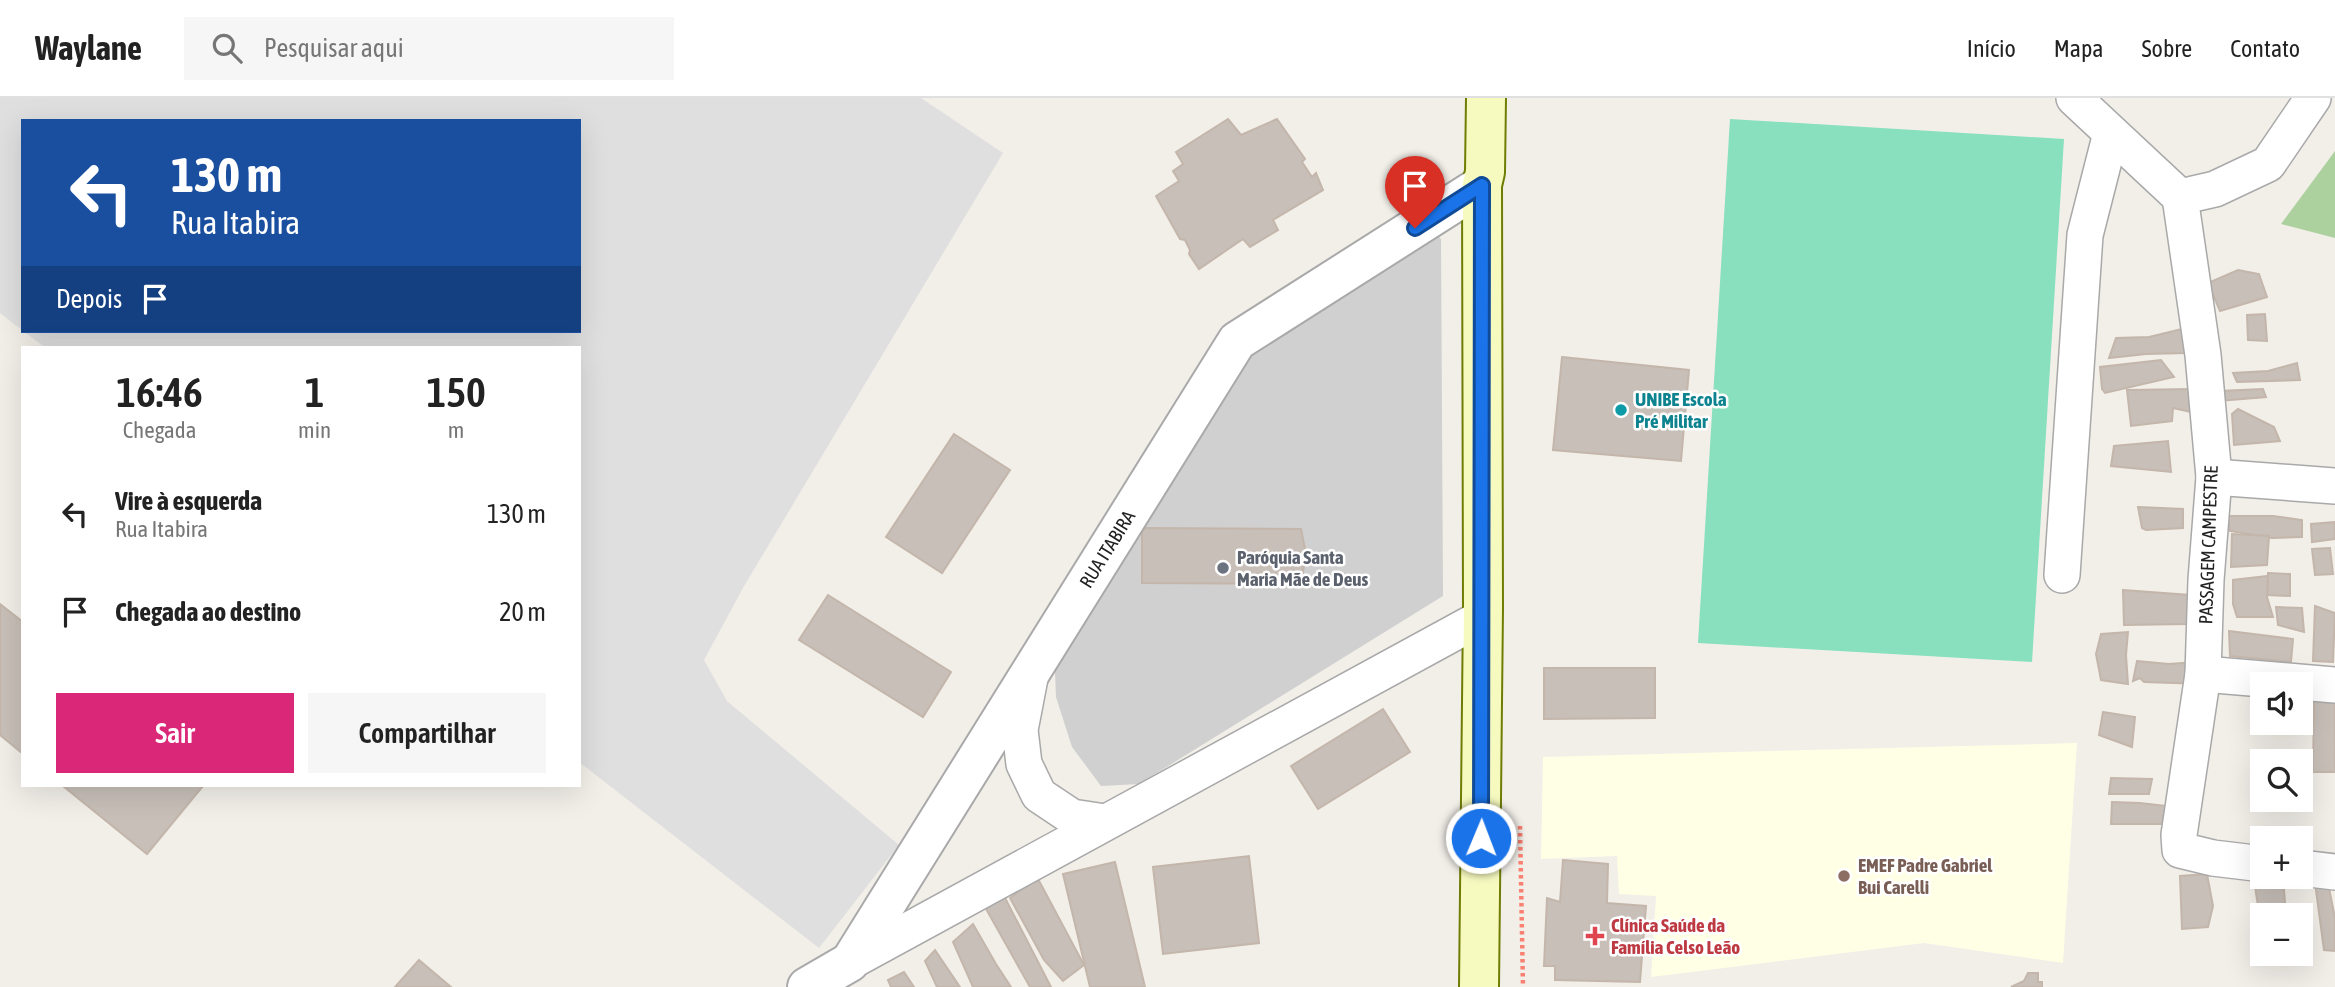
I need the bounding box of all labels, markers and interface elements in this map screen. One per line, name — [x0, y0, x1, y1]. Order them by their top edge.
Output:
search box — [184, 17, 674, 80]
text: Waylane — [35, 29, 142, 67]
icon: search — [208, 29, 246, 67]
text: Pesquisar aqui — [264, 33, 404, 63]
text: Início — [1967, 35, 2016, 62]
text: Mapa — [2054, 35, 2104, 62]
text: Sobre — [2142, 35, 2192, 62]
text: Contato — [2230, 35, 2300, 62]
text: 130 m — [171, 146, 282, 202]
icon: left — [56, 147, 147, 238]
pin — [1385, 156, 1445, 228]
icon: arrive — [1396, 167, 1434, 205]
text: Rua Itabira — [171, 204, 300, 241]
icon: arrive — [136, 280, 174, 318]
text: Depois — [56, 284, 122, 314]
text: 16:46 — [116, 368, 203, 416]
text: 1 — [305, 368, 324, 416]
text: 150 — [426, 368, 486, 416]
place label: UNIBE Escola Pré Militar — [1635, 388, 1727, 432]
marker: UNIBE Escola Pré Militar — [1613, 402, 1629, 418]
text: Chegada — [123, 417, 196, 443]
text: min — [298, 417, 331, 443]
text: m — [448, 417, 464, 443]
street label: PASSAGEM CAMPESTRE — [2194, 465, 2222, 625]
text: Vire à esquerda — [115, 486, 262, 516]
icon: left — [56, 495, 94, 533]
text: 130 m — [487, 499, 546, 529]
street label: RUA ITABIRA — [1075, 506, 1140, 592]
text: Rua Itabira — [115, 516, 208, 542]
place label: Paróquia Santa Maria Mãe de Deus — [1237, 546, 1368, 590]
marker: Paróquia Santa Maria Mãe de Deus — [1215, 560, 1231, 576]
icon: arrive — [56, 593, 94, 631]
text: Chegada ao destino — [115, 597, 301, 627]
text: 20 m — [499, 597, 546, 627]
map controls — [2250, 672, 2313, 966]
button: sound — [2250, 672, 2313, 735]
button: Sair — [56, 693, 294, 773]
button: Compartilhar — [308, 693, 546, 773]
button: search — [2250, 749, 2313, 812]
position arrow — [1444, 801, 1518, 875]
button: + — [2250, 826, 2313, 889]
place label: EMEF Padre Gabriel Bui Carelli — [1858, 854, 1993, 898]
marker: EMEF Padre Gabriel Bui Carelli — [1836, 868, 1852, 884]
button: − — [2250, 903, 2313, 966]
place label: Clínica Saúde da Família Celso Leão — [1611, 914, 1740, 958]
marker: Clínica Saúde da Família Celso Leão — [1585, 926, 1605, 946]

